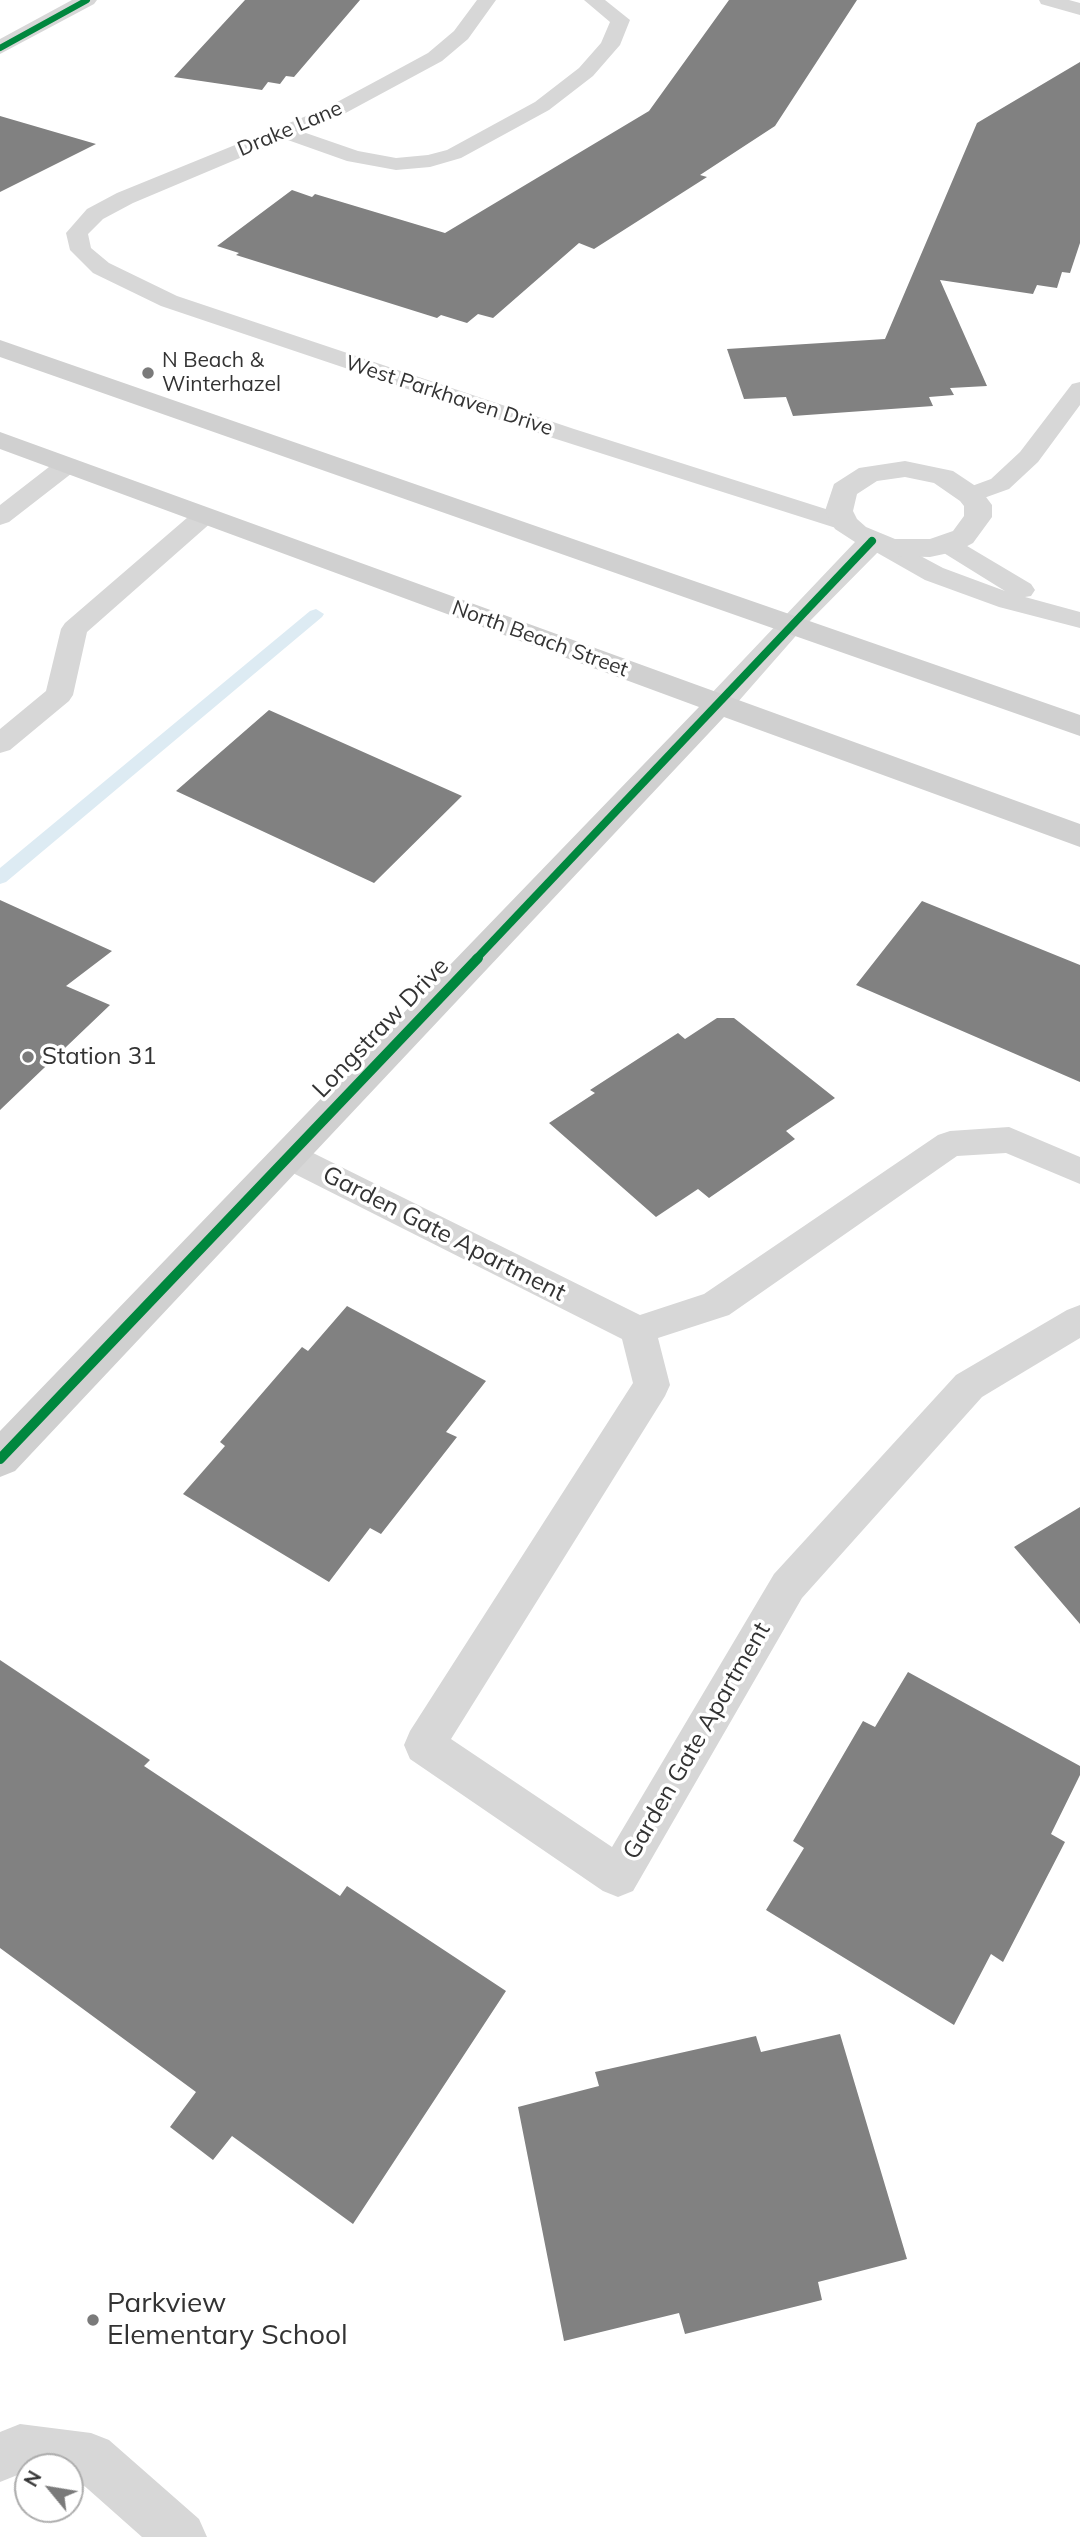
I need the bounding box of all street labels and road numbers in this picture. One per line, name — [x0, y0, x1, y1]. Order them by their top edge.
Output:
street label: Drake Lane — [234, 96, 346, 162]
street label: West Parkhaven Drive — [342, 351, 556, 441]
street label: North Beach Street — [449, 595, 631, 683]
street label: Longstraw Drive — [307, 952, 455, 1104]
street label: Garden Gate Apartment — [318, 1160, 570, 1308]
street label: Garden Gate Apartment — [617, 1617, 777, 1865]

